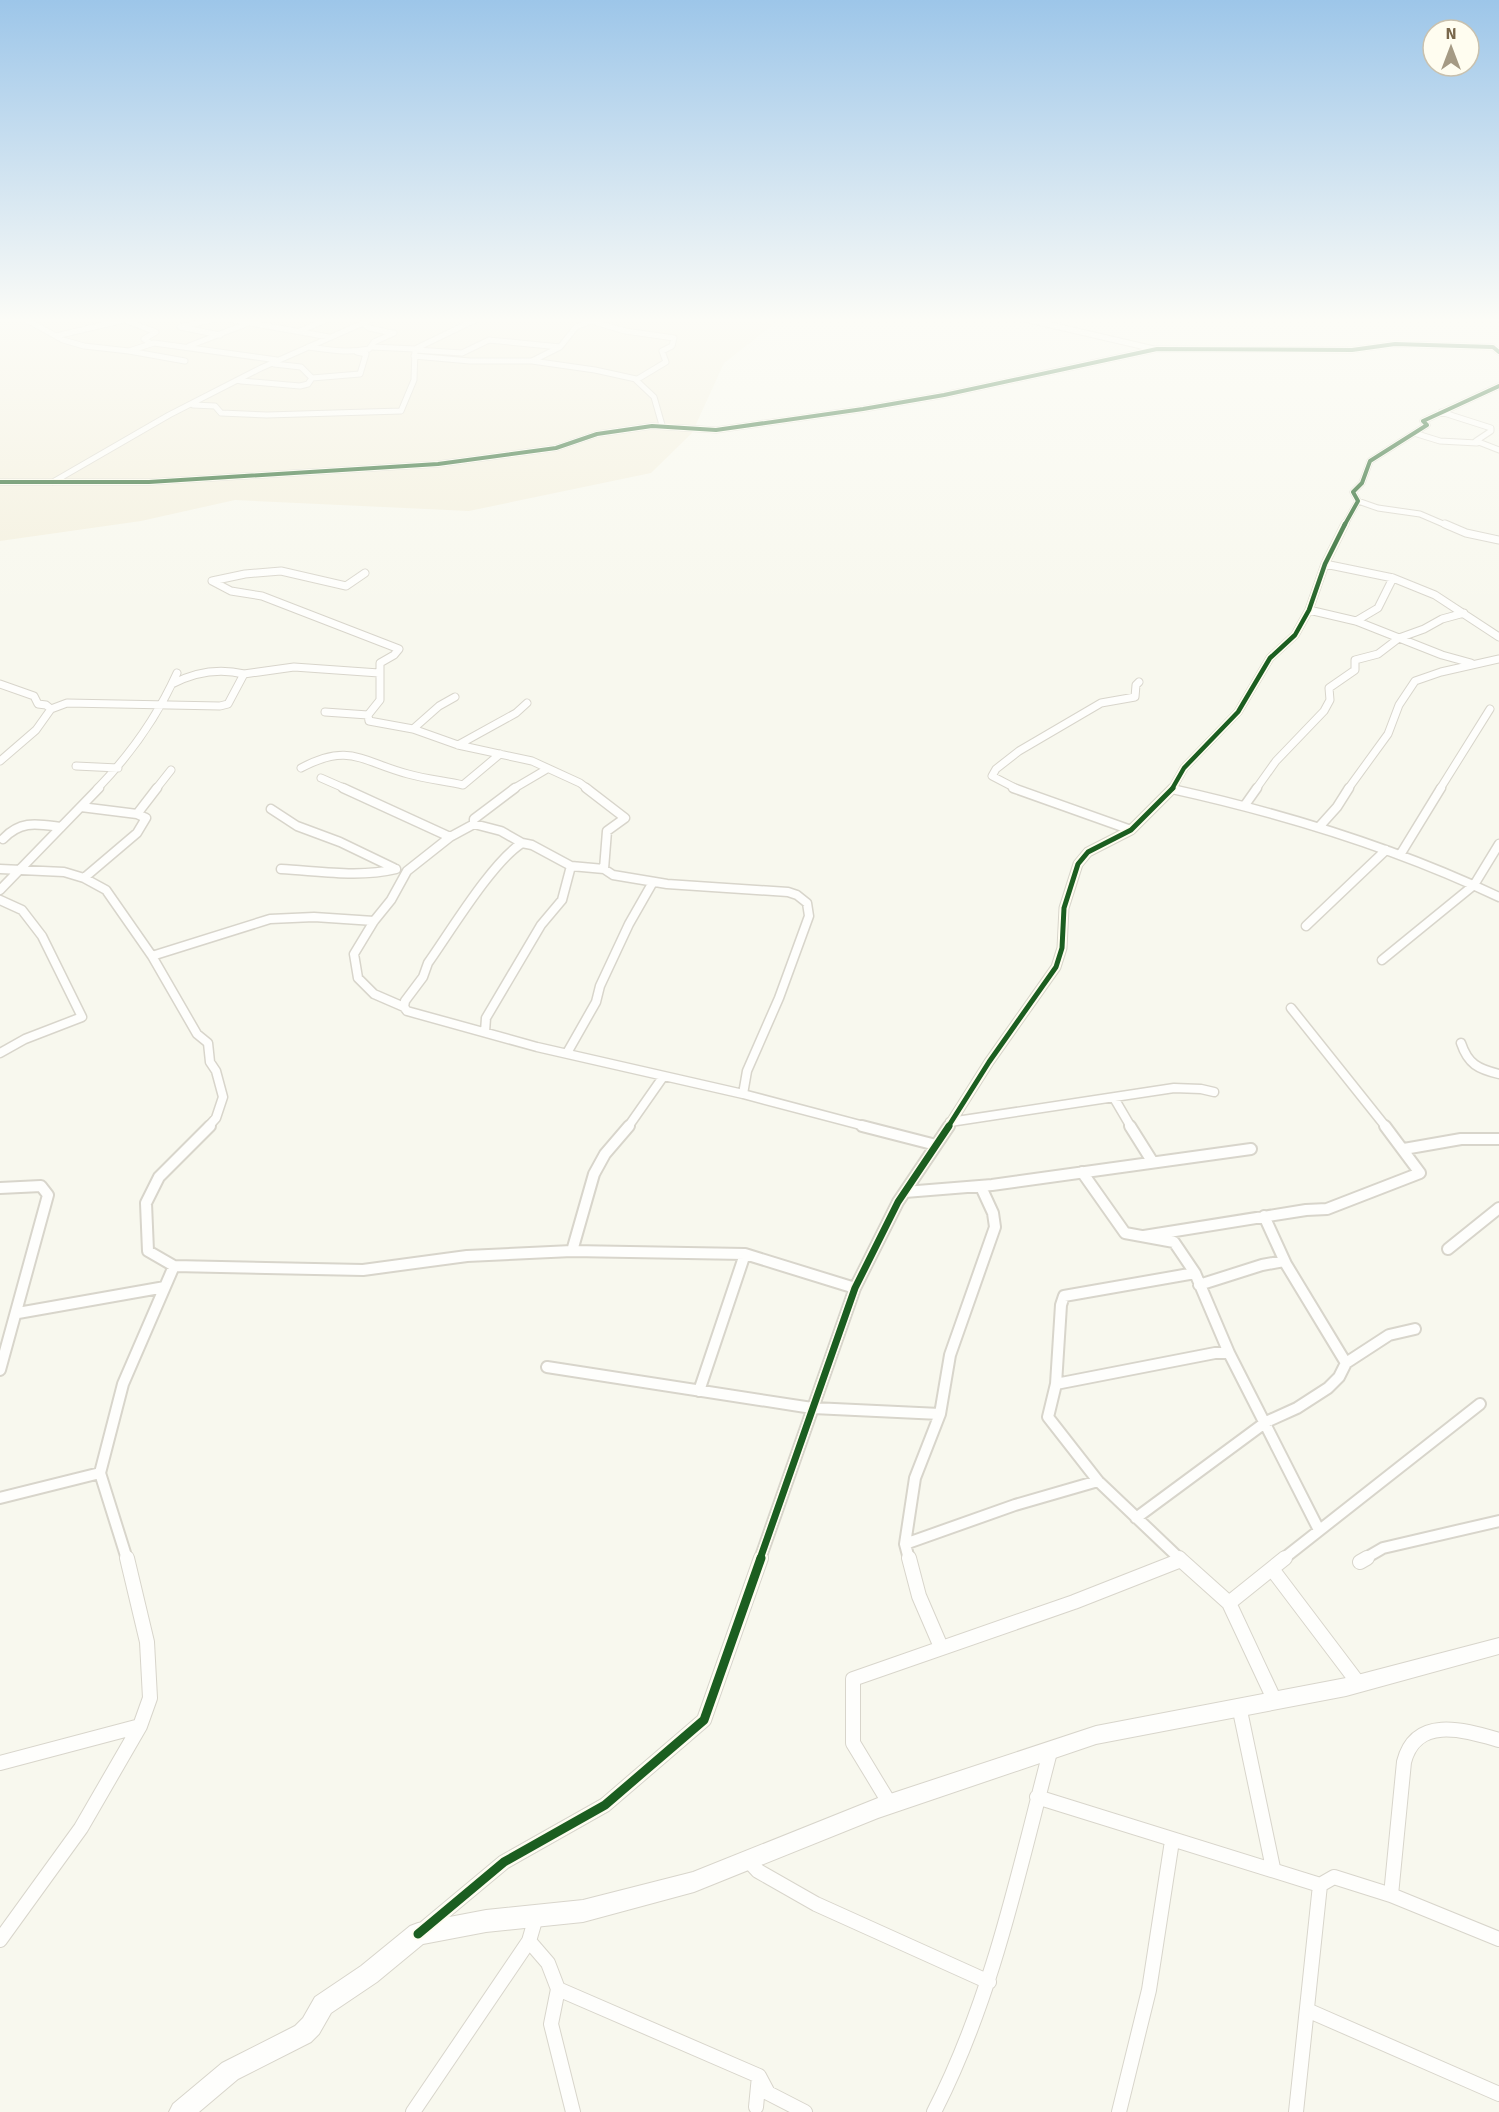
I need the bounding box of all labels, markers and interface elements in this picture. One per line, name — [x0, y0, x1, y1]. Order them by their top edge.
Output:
north arrow — [1421, 18, 1481, 78]
text: N — [1445, 24, 1457, 44]

